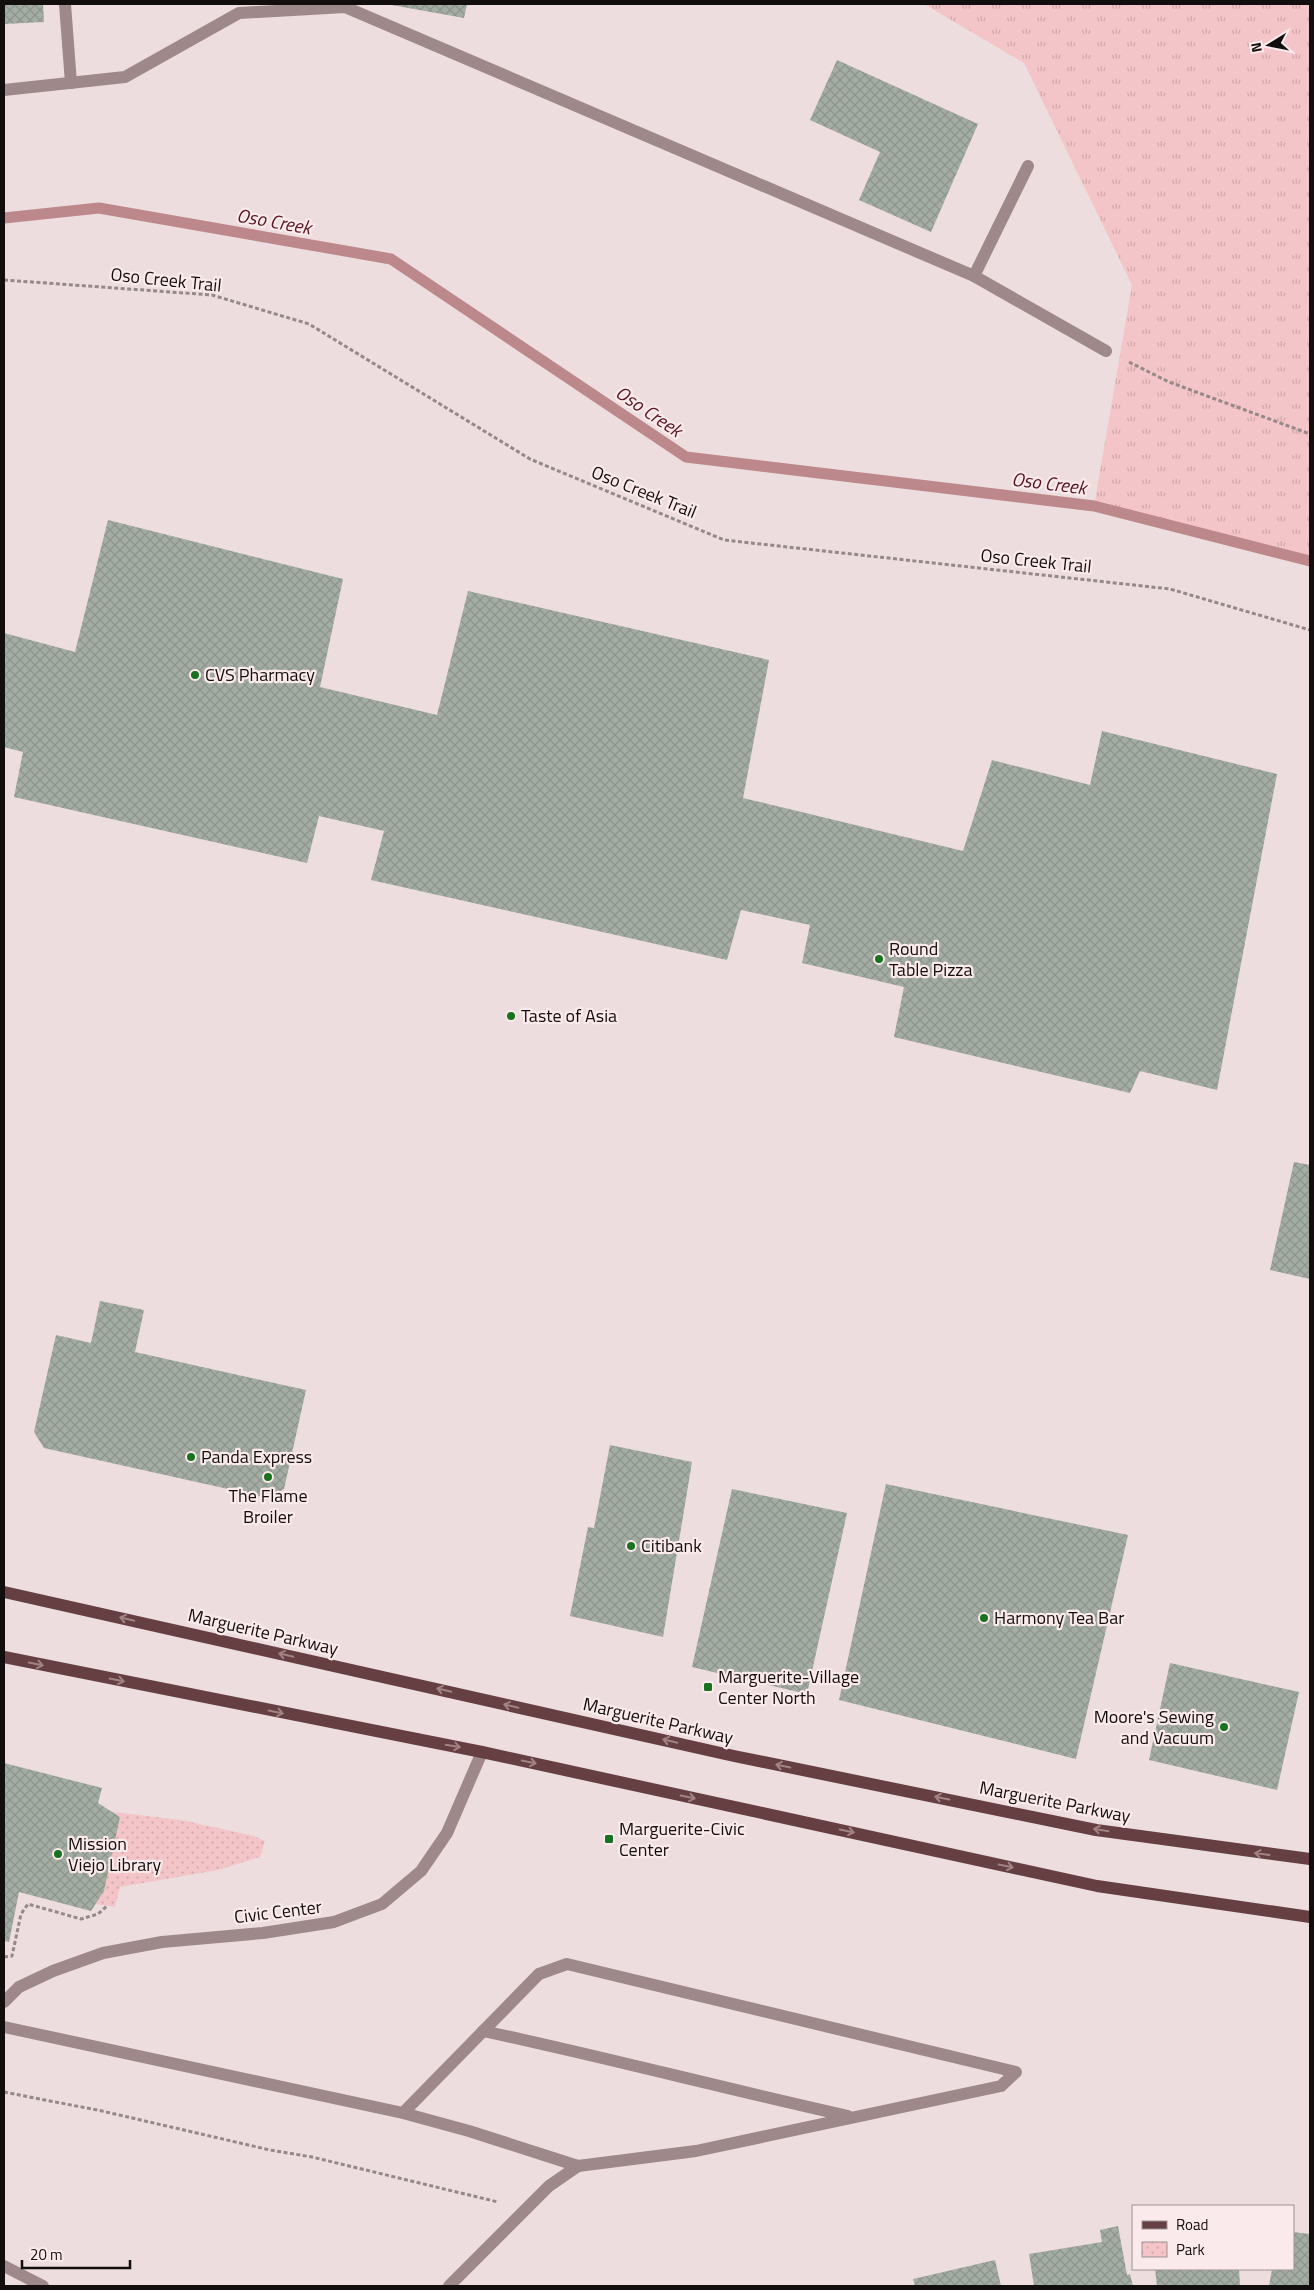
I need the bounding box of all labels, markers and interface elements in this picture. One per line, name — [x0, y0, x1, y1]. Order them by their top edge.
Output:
north arrow — [1244, 20, 1294, 70]
text: N — [1245, 41, 1267, 54]
water label: Oso Creek — [235, 200, 316, 242]
street label: Oso Creek Trail — [109, 260, 223, 299]
water label: Oso Creek — [610, 378, 691, 445]
street label: Oso Creek Trail — [587, 458, 701, 525]
water label: Oso Creek — [1010, 464, 1091, 502]
street label: Oso Creek Trail — [979, 541, 1093, 580]
place label: CVS Pharmacy — [205, 661, 315, 688]
marker: CVS Pharmacy — [189, 669, 201, 681]
place label: Round Table Pizza — [889, 935, 973, 983]
marker: Round Table Pizza — [873, 953, 885, 965]
place label: Taste of Asia — [521, 1002, 617, 1029]
marker: Taste of Asia — [505, 1010, 517, 1022]
place label: Panda Express — [201, 1443, 312, 1470]
marker: Panda Express — [185, 1451, 197, 1463]
marker: The Flame Broiler — [262, 1471, 274, 1483]
place label: The Flame Broiler — [229, 1482, 307, 1530]
place label: Citibank — [641, 1532, 702, 1559]
marker: Citibank — [625, 1540, 637, 1552]
street label: Marguerite Parkway — [185, 1601, 341, 1662]
place label: Harmony Tea Bar — [994, 1604, 1124, 1631]
marker: Harmony Tea Bar — [978, 1612, 990, 1624]
one-way arrow — [119, 1614, 135, 1624]
one-way arrow — [278, 1650, 294, 1659]
one-way arrow — [28, 1660, 44, 1669]
place label: Marguerite-Village Center North — [718, 1663, 859, 1711]
one-way arrow — [108, 1676, 124, 1686]
marker: Marguerite-Village Center North — [702, 1681, 714, 1693]
one-way arrow — [437, 1685, 453, 1694]
street label: Marguerite Parkway — [580, 1690, 736, 1751]
one-way arrow — [504, 1701, 520, 1710]
place label: Moore's Sewing and Vacuum — [1094, 1703, 1214, 1751]
one-way arrow — [268, 1708, 284, 1717]
marker: Moore's Sewing and Vacuum — [1218, 1721, 1230, 1733]
one-way arrow — [662, 1736, 678, 1745]
one-way arrow — [445, 1742, 461, 1752]
one-way arrow — [521, 1758, 537, 1767]
one-way arrow — [775, 1760, 791, 1770]
street label: Marguerite Parkway — [977, 1774, 1133, 1829]
one-way arrow — [680, 1792, 696, 1802]
one-way arrow — [934, 1793, 950, 1802]
place label: Marguerite-Civic Center — [619, 1815, 745, 1863]
one-way arrow — [1093, 1825, 1109, 1835]
one-way arrow — [839, 1827, 855, 1836]
place label: Mission Viejo Library — [68, 1830, 161, 1878]
marker: Marguerite-Civic Center — [603, 1833, 615, 1845]
marker: Mission Viejo Library — [52, 1848, 64, 1860]
one-way arrow — [1254, 1848, 1270, 1858]
one-way arrow — [997, 1862, 1013, 1871]
street label: Civic Center — [233, 1893, 323, 1930]
legend — [1132, 2205, 1294, 2270]
text: Road — [1176, 2213, 1208, 2236]
scale bar — [22, 2238, 130, 2270]
text: Park — [1176, 2238, 1205, 2261]
text: 20 m — [30, 2243, 63, 2266]

